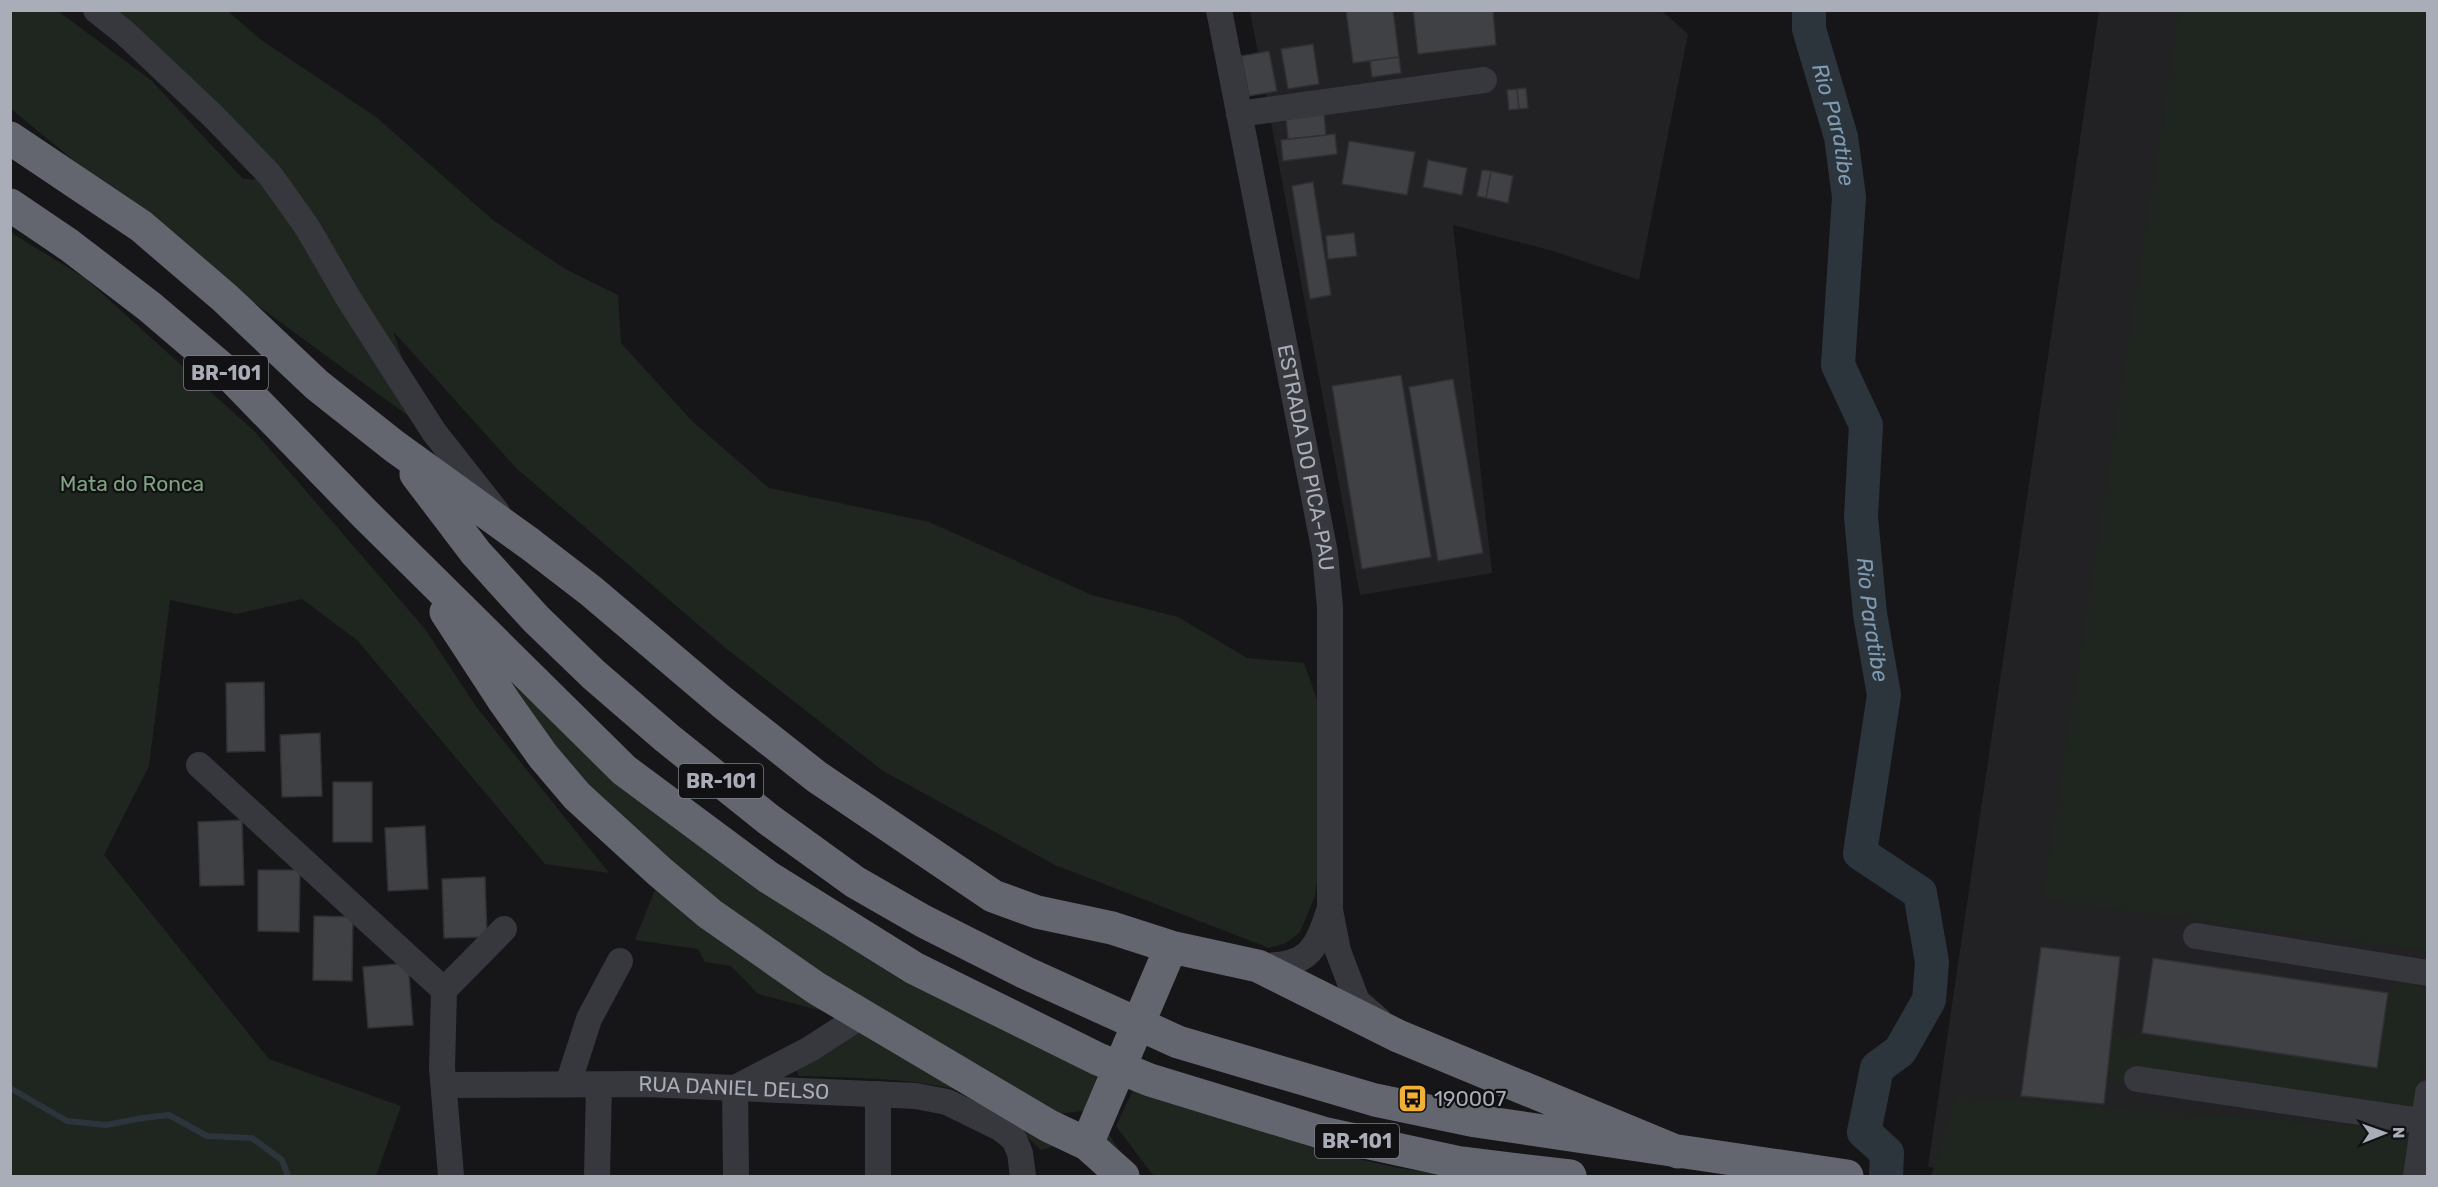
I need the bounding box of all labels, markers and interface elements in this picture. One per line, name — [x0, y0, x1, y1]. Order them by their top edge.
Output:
water label: Rio Paratibe — [1806, 60, 1860, 188]
street label: ESTRADA DO PICA-PAU — [1273, 342, 1340, 572]
road number: BR-101 — [184, 356, 268, 390]
park label: Mata do Ronca — [60, 471, 204, 496]
water label: Rio Paratibe — [1851, 556, 1894, 684]
road number: BR-101 — [679, 764, 763, 798]
street label: RUA DANIEL DELSO — [638, 1071, 830, 1104]
bus stop icon: 190007 — [1397, 1083, 1429, 1115]
place label: 190007 — [1434, 1086, 1506, 1111]
north arrow — [2354, 1103, 2414, 1163]
road number: BR-101 — [1315, 1124, 1399, 1158]
text: N — [2389, 1127, 2408, 1139]

